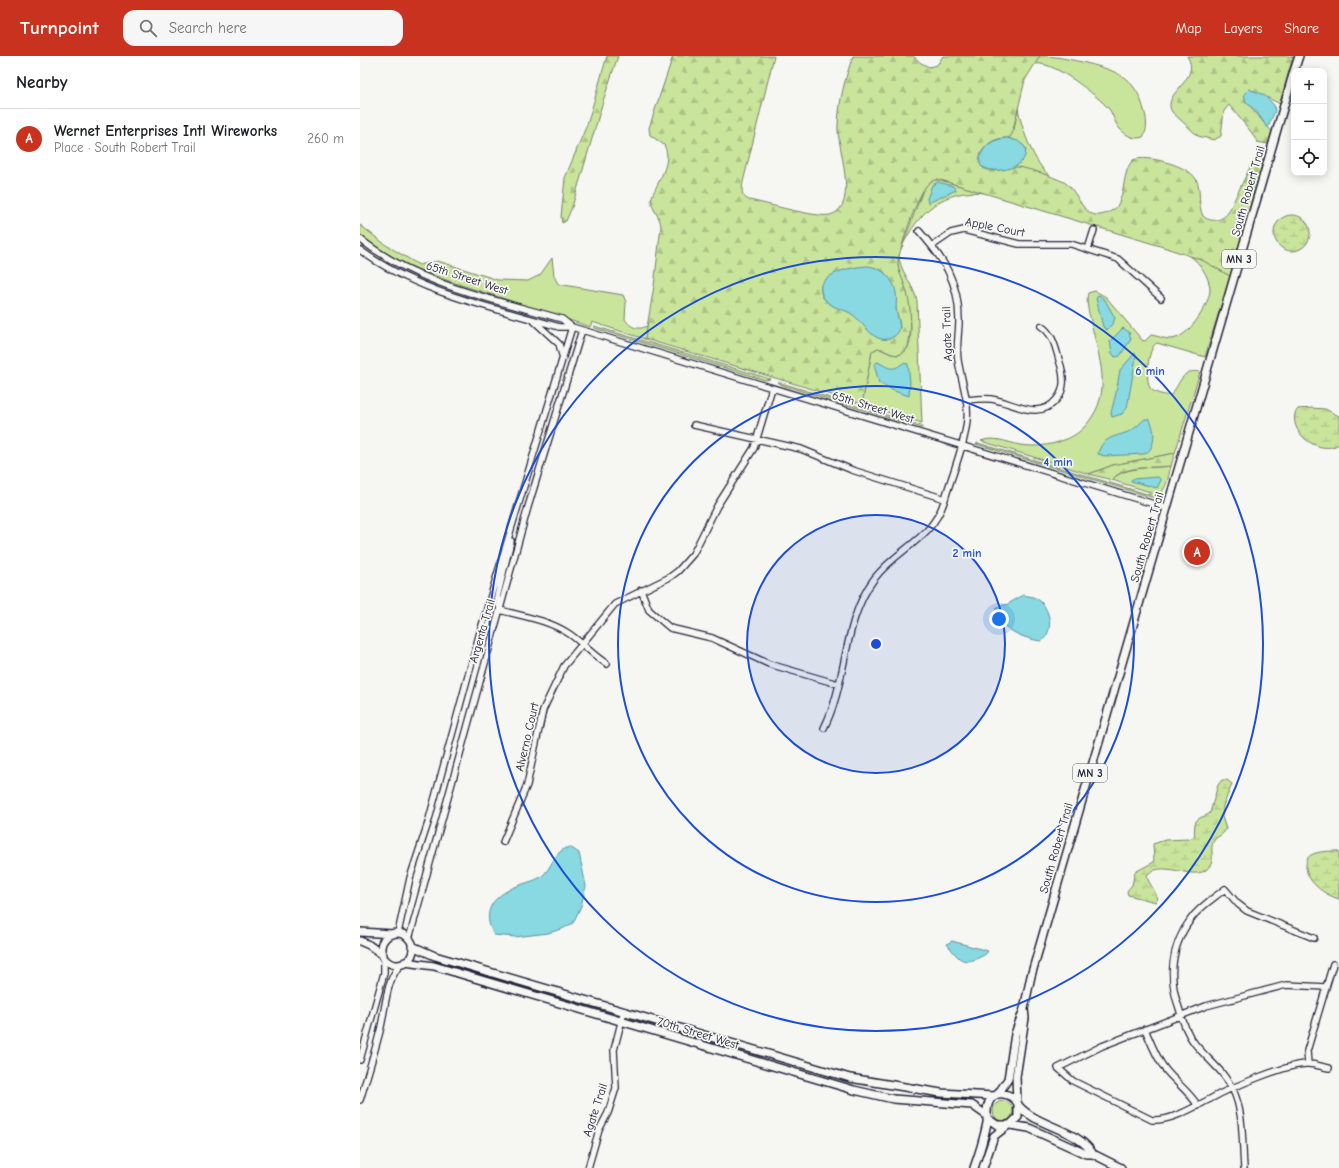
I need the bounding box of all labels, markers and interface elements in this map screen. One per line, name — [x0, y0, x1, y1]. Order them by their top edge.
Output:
search box — [123, 10, 403, 46]
text: Turnpoint — [20, 17, 99, 39]
icon: search — [137, 17, 159, 39]
text: Search here — [169, 19, 247, 37]
text: Map — [1175, 20, 1202, 37]
text: Layers — [1224, 20, 1262, 37]
text: Share — [1284, 20, 1319, 37]
map controls — [1291, 68, 1327, 176]
button: + — [1291, 68, 1327, 104]
text: Nearby — [16, 73, 67, 92]
button: − — [1291, 104, 1327, 140]
text: Wernet Enterprises Intl Wireworks — [54, 122, 277, 140]
text: A — [25, 131, 33, 146]
text: 260 m — [307, 131, 344, 146]
text: Place · South Robert Trail — [54, 140, 196, 155]
button: locate — [1291, 140, 1327, 176]
street label: South Robert Trail — [1228, 144, 1268, 238]
street label: Apple Court — [964, 214, 1027, 240]
road number: MN 3 — [1222, 250, 1256, 268]
street label: 65th Street West — [424, 258, 510, 298]
street label: Agate Trail — [939, 306, 955, 362]
text: 6 min — [1135, 364, 1165, 378]
street label: 65th Street West — [830, 388, 916, 426]
text: 4 min — [1044, 455, 1072, 469]
street label: South Robert Trail — [1127, 490, 1167, 584]
pin: A — [1184, 537, 1210, 567]
text: 2 min — [952, 546, 982, 560]
street label: Argenta Trail — [466, 597, 498, 665]
your location — [989, 609, 1009, 629]
centre of rings — [869, 637, 883, 651]
street label: Alverno Court — [512, 701, 542, 773]
road number: MN 3 — [1073, 764, 1107, 782]
street label: South Robert Trail — [1036, 801, 1076, 895]
street label: 70th Street West — [655, 1014, 741, 1052]
street label: Agate Trail — [580, 1082, 610, 1138]

